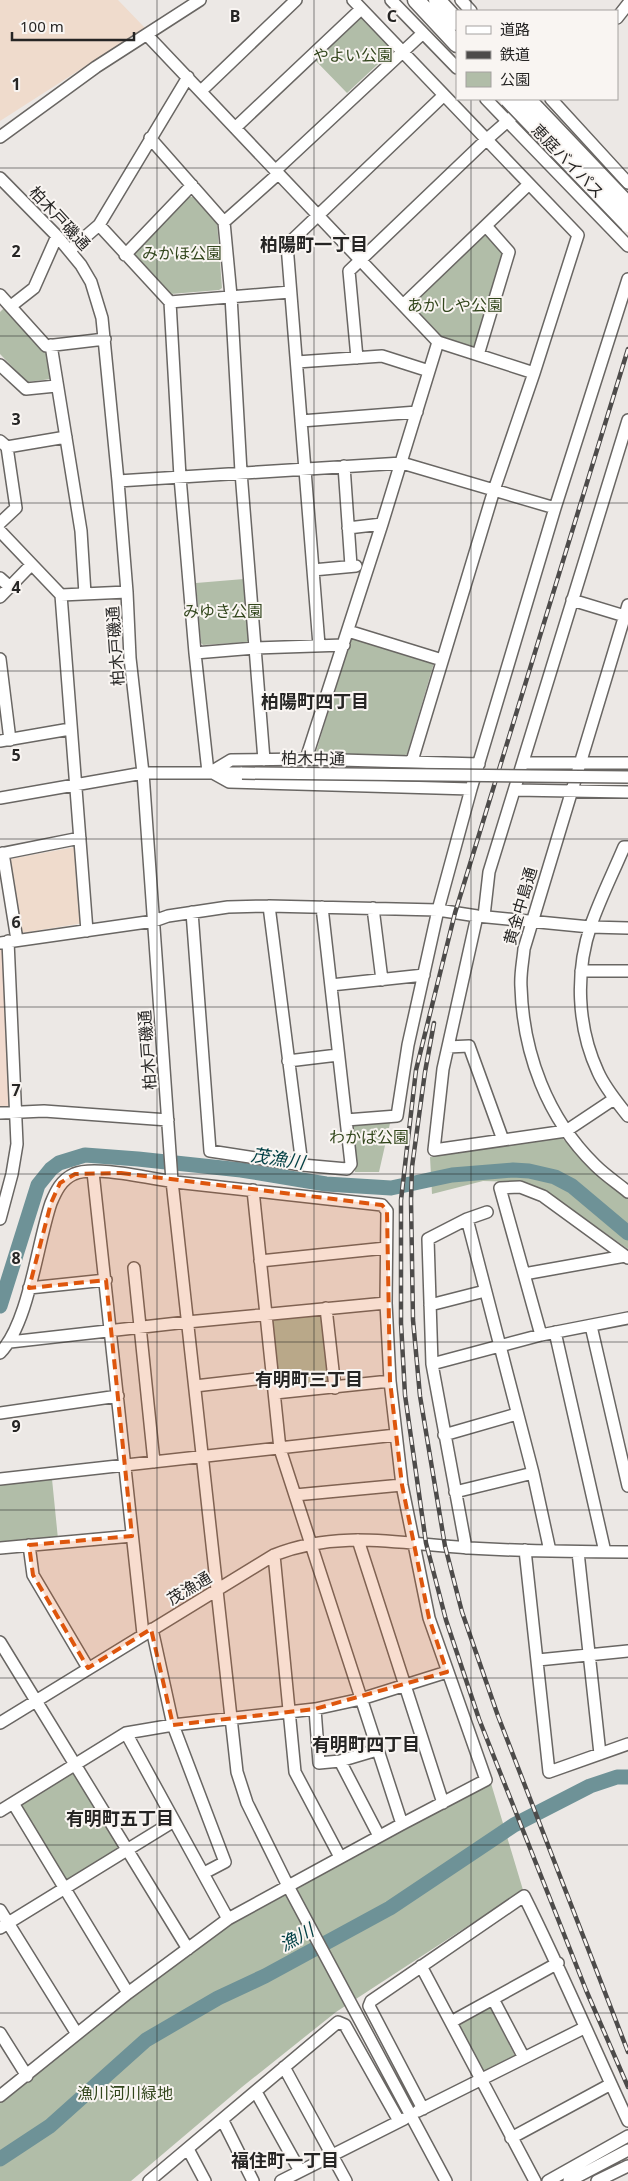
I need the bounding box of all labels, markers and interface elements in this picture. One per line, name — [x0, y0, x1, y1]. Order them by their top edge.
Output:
text: B — [230, 5, 240, 27]
text: C — [387, 5, 397, 27]
scale bar — [12, 10, 135, 42]
legend — [456, 10, 618, 100]
text: 100 m — [20, 16, 64, 36]
text: 道路 — [500, 19, 530, 39]
park label: やよい公園 — [313, 44, 393, 66]
text: 鉄道 — [500, 44, 530, 64]
text: 公園 — [500, 69, 530, 89]
text: 1 — [11, 73, 21, 95]
street label: 恵庭バイパス — [527, 119, 609, 203]
street label: 柏木戸磯通 — [25, 181, 95, 255]
district label: 柏陽町一丁目 — [260, 232, 368, 256]
text: 2 — [11, 240, 21, 262]
park label: みかほ公園 — [142, 242, 222, 264]
park label: あかしや公園 — [407, 294, 503, 316]
text: 3 — [11, 408, 21, 430]
text: 4 — [11, 576, 21, 598]
park label: みゆき公園 — [183, 600, 263, 622]
street label: 柏木戸磯通 — [101, 605, 129, 687]
district label: 柏陽町四丁目 — [261, 689, 369, 713]
text: 5 — [11, 744, 21, 766]
street label: 柏木中通 — [281, 746, 345, 770]
street label: 黄金中島通 — [498, 865, 542, 947]
text: 6 — [11, 911, 21, 933]
street label: 柏木戸磯通 — [133, 1009, 161, 1091]
text: 7 — [11, 1079, 21, 1101]
park label: わかば公園 — [329, 1126, 409, 1148]
water label: 茂漁川 — [249, 1142, 309, 1174]
text: 8 — [11, 1247, 21, 1269]
district label: 有明町三丁目 — [255, 1367, 363, 1391]
text: 9 — [11, 1415, 21, 1437]
street label: 茂漁通 — [163, 1566, 215, 1610]
district label: 有明町四丁目 — [312, 1732, 420, 1756]
district label: 有明町五丁目 — [66, 1806, 174, 1830]
water label: 漁川 — [274, 1917, 319, 1956]
park label: 漁川河川緑地 — [77, 2082, 173, 2104]
district label: 福住町一丁目 — [231, 2148, 339, 2172]

